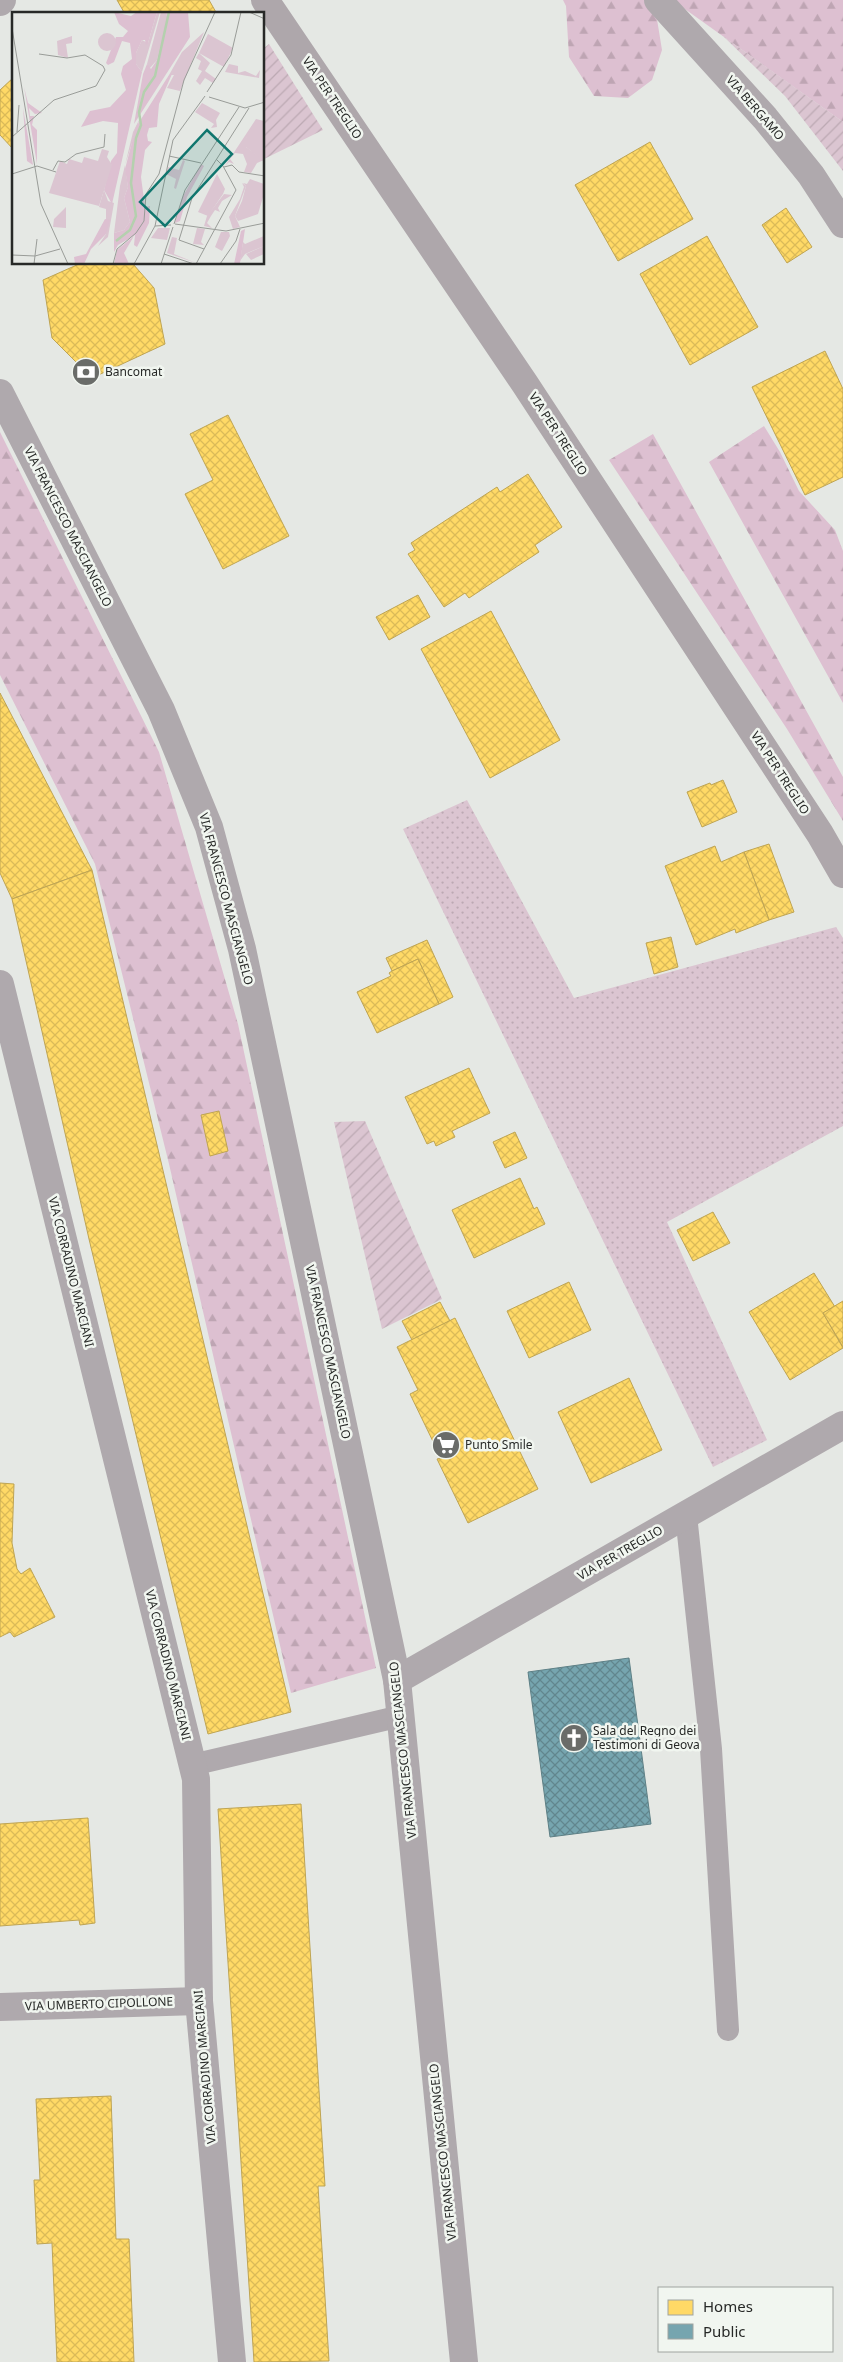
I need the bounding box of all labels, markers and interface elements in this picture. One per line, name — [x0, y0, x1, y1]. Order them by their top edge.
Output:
inset map — [12, 12, 265, 265]
street label: VIA PER TREGLIO — [299, 53, 366, 142]
street label: VIA BERGAMO — [723, 72, 788, 144]
bank icon: Bancomat — [71, 357, 101, 387]
place label: Bancomat — [105, 363, 163, 380]
street label: VIA PER TREGLIO — [525, 389, 592, 479]
street label: VIA FRANCESCO MASCIANGELO — [21, 444, 116, 610]
street label: VIA PER TREGLIO — [747, 728, 814, 818]
street label: VIA FRANCESCO MASCIANGELO — [195, 811, 258, 987]
street label: VIA CORRADINO MARCIANI — [45, 1195, 98, 1349]
street label: VIA FRANCESCO MASCIANGELO — [302, 1263, 355, 1441]
supermarket icon: Punto Smile — [431, 1430, 461, 1460]
place label: Punto Smile — [465, 1436, 533, 1453]
street label: VIA PER TREGLIO — [574, 1521, 666, 1584]
street label: VIA CORRADINO MARCIANI — [142, 1588, 195, 1742]
street label: VIA FRANCESCO MASCIANGELO — [385, 1661, 420, 1839]
place label: Sala del Regno dei Testimoni di Geova — [593, 1722, 700, 1753]
church icon: Sala del Regno dei Testimoni di Geova — [559, 1723, 589, 1753]
street label: VIA CORRADINO MARCIANI — [189, 1989, 220, 2145]
street label: VIA UMBERTO CIPOLLONE — [25, 1992, 173, 2015]
street label: VIA FRANCESCO MASCIANGELO — [425, 2063, 460, 2241]
legend — [658, 2287, 833, 2352]
text: Homes — [703, 2296, 753, 2316]
text: Public — [703, 2321, 746, 2341]

